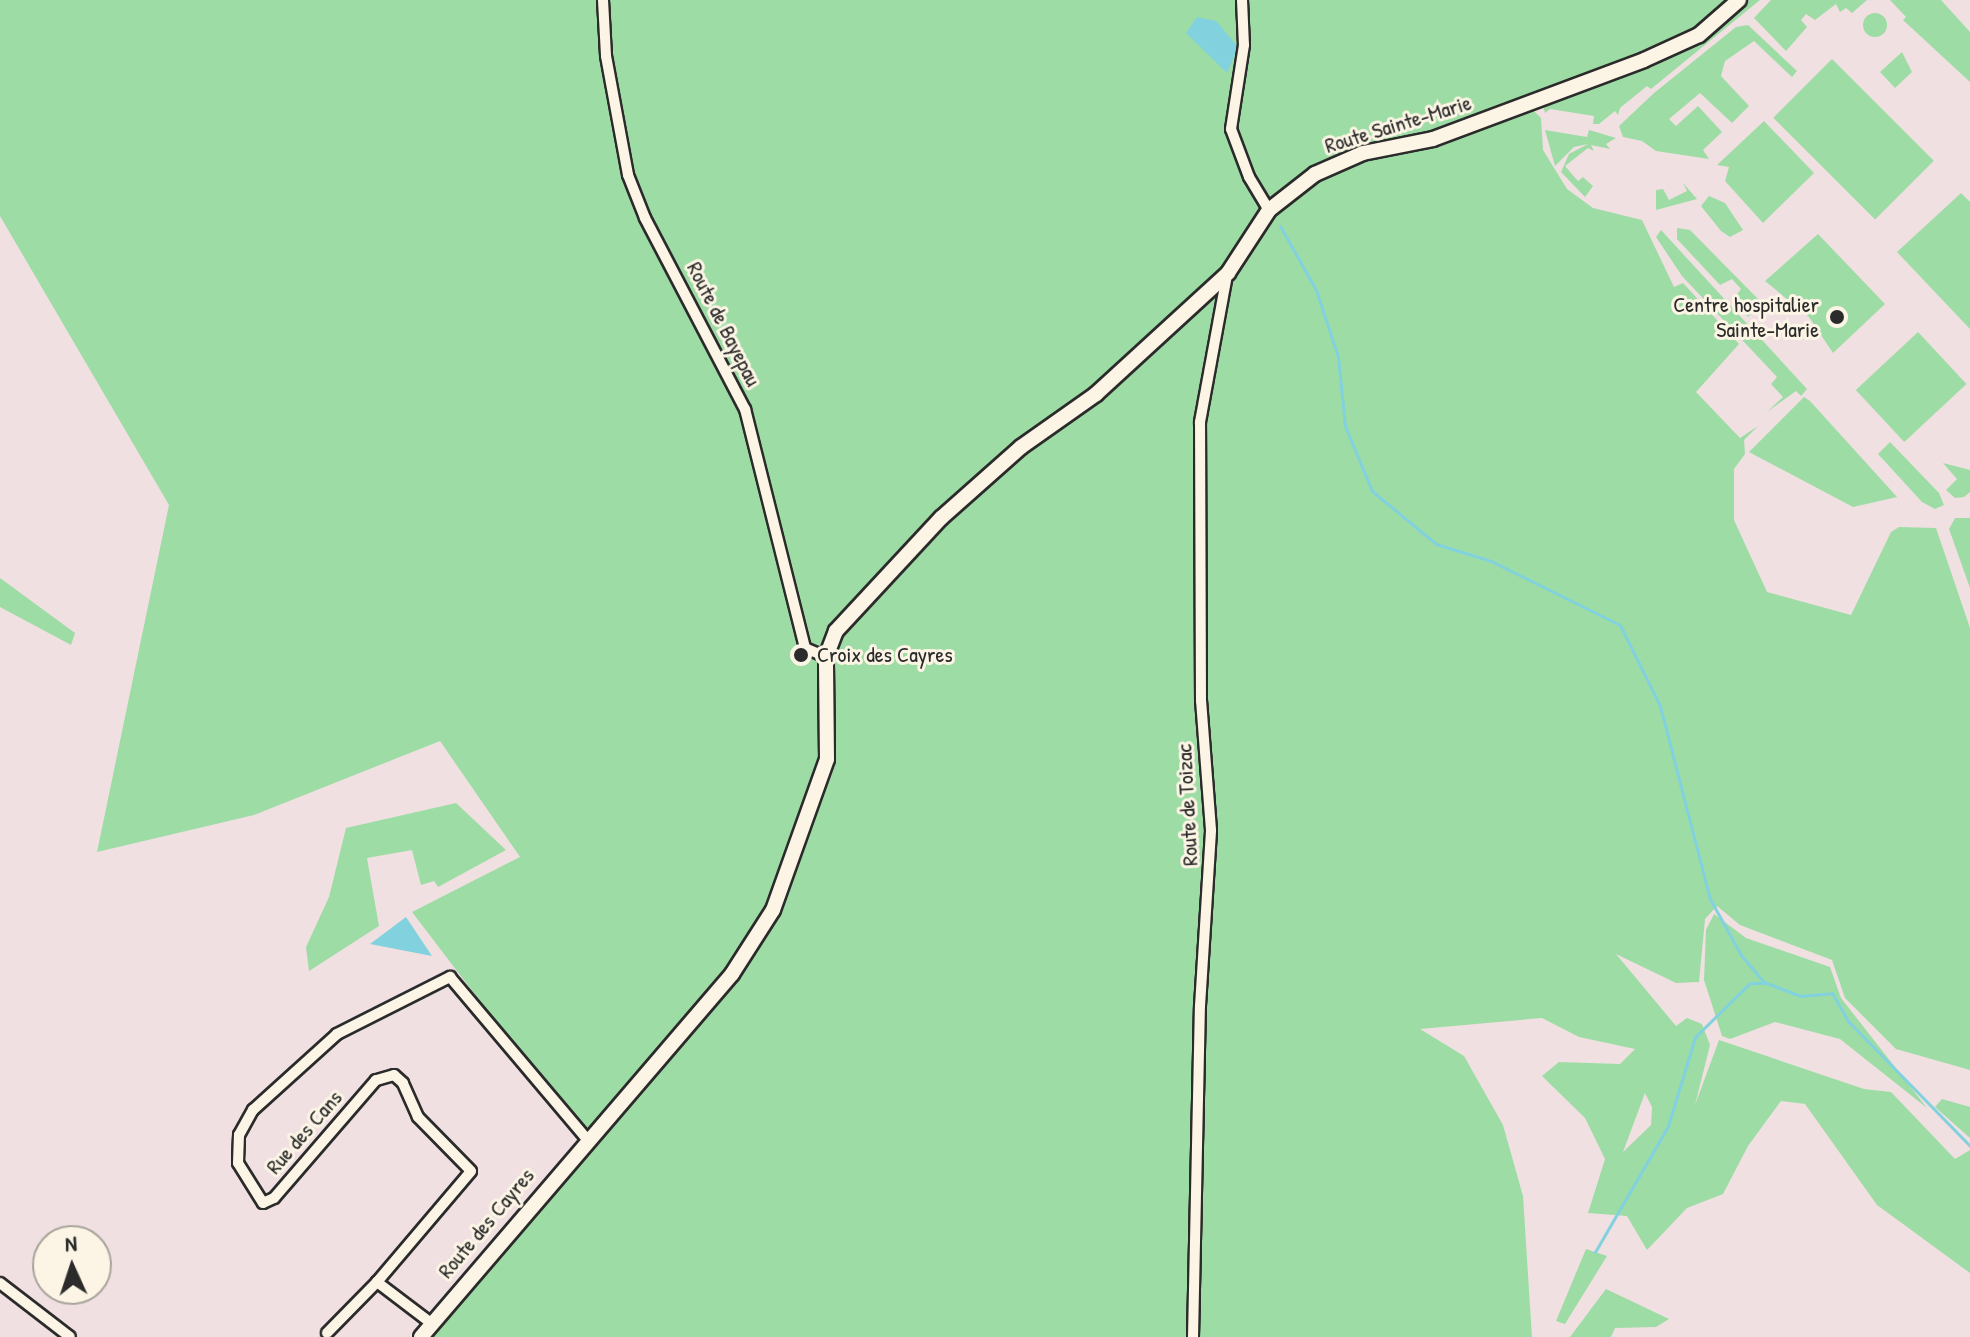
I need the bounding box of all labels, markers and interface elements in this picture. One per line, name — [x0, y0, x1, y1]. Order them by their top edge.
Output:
street label: Route Sainte-Marie — [1322, 89, 1474, 159]
street label: Route de Bayepau — [681, 257, 767, 391]
place label: Centre hospitalier Sainte-Marie — [1673, 291, 1819, 342]
marker: Centre hospitalier Sainte-Marie — [1826, 306, 1848, 328]
place label: Croix des Cayres — [817, 642, 953, 668]
marker: Croix des Cayres — [792, 646, 810, 664]
street label: Route de Toizac — [1171, 743, 1203, 867]
street label: Rue des Cans — [260, 1085, 348, 1179]
street label: Route des Cayres — [432, 1163, 540, 1283]
north arrow — [32, 1225, 112, 1305]
text: N — [64, 1228, 77, 1258]

